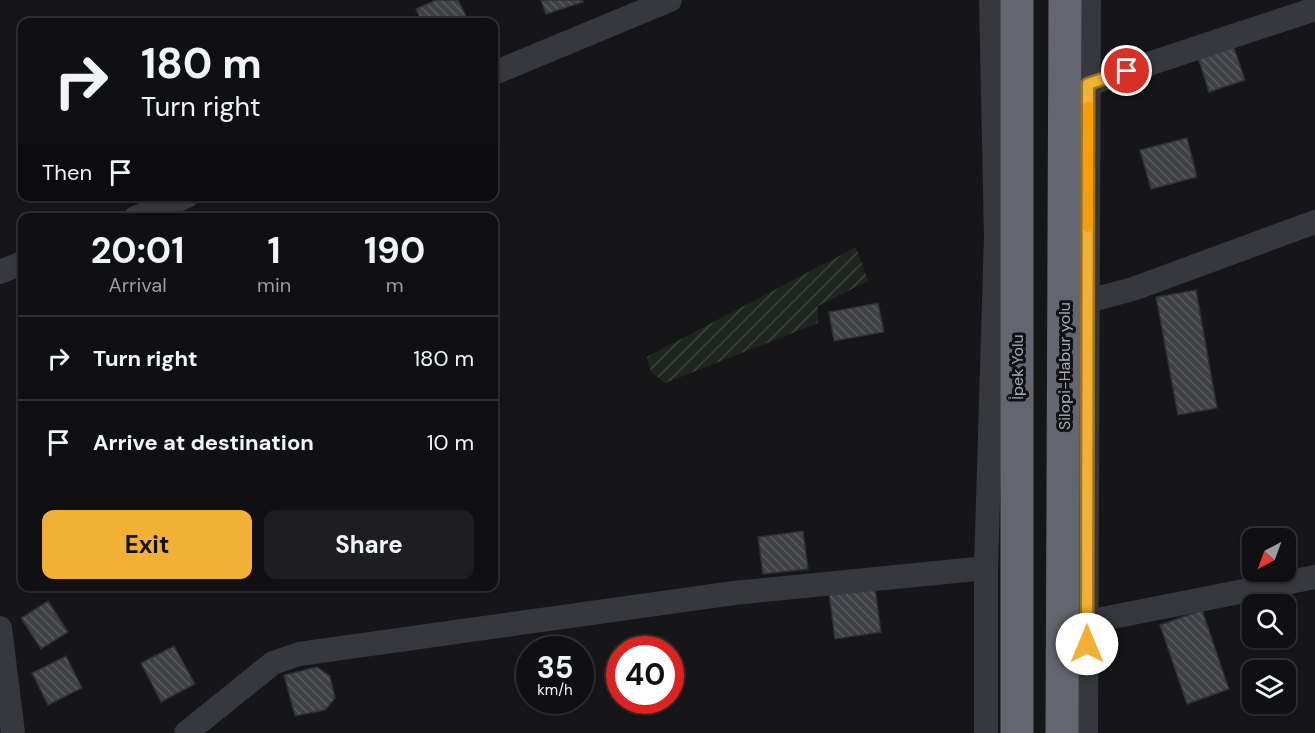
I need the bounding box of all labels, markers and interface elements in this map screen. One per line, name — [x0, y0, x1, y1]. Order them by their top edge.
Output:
text: 180 m — [141, 36, 262, 91]
icon: right — [42, 42, 120, 120]
pin — [1101, 45, 1152, 96]
icon: arrive — [1110, 54, 1143, 87]
text: Turn right — [141, 89, 261, 124]
icon: arrive — [104, 156, 137, 189]
text: Then — [42, 158, 92, 187]
text: 20:01 — [91, 227, 184, 274]
text: 1 — [268, 227, 281, 274]
text: 190 — [364, 227, 425, 274]
text: Arrival — [108, 272, 167, 298]
text: min — [257, 272, 291, 298]
text: m — [386, 272, 403, 298]
street label: Silopi-Habur yolu — [1054, 302, 1075, 430]
street label: İpek Yolu — [1007, 334, 1028, 400]
icon: right — [42, 342, 75, 375]
text: Turn right — [93, 344, 198, 373]
text: 180 m — [413, 344, 474, 373]
icon: arrive — [42, 426, 75, 459]
text: Arrive at destination — [93, 428, 314, 457]
text: 10 m — [427, 428, 474, 457]
button: Exit — [42, 510, 252, 579]
button: Share — [264, 510, 474, 579]
north arrow — [1242, 528, 1296, 582]
map controls — [1242, 528, 1296, 714]
button: search — [1242, 594, 1296, 648]
position arrow — [1055, 612, 1119, 676]
speed limit sign: 40 — [606, 636, 684, 714]
text: 35 — [537, 648, 573, 687]
button: layers — [1242, 660, 1296, 714]
text: km/h — [537, 680, 573, 700]

